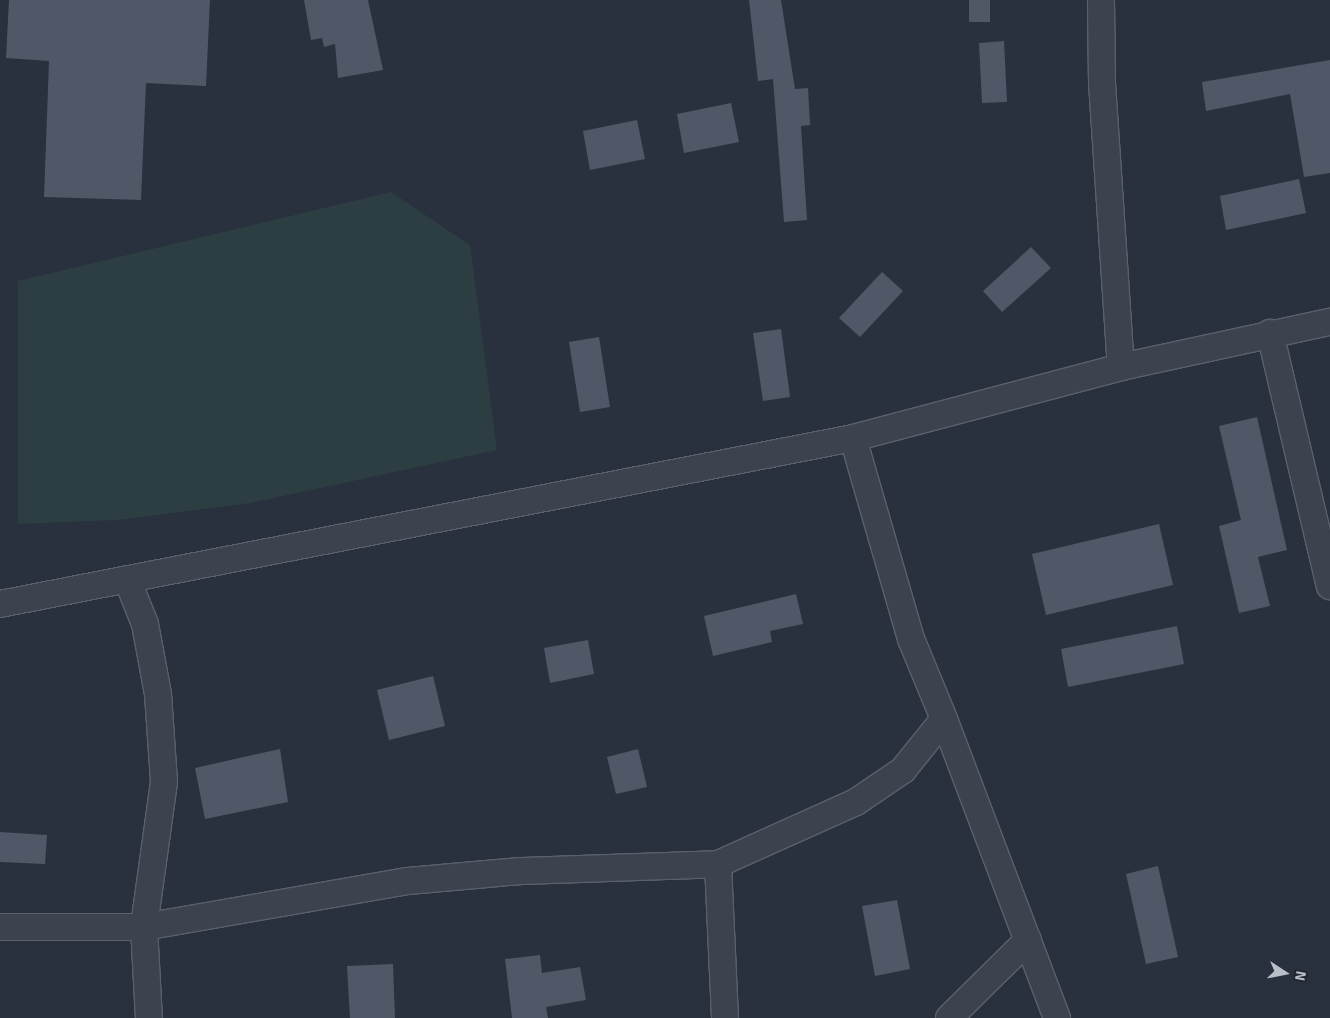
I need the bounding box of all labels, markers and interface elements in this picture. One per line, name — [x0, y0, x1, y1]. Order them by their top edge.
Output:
north arrow — [1260, 948, 1310, 998]
text: N — [1291, 970, 1309, 982]

